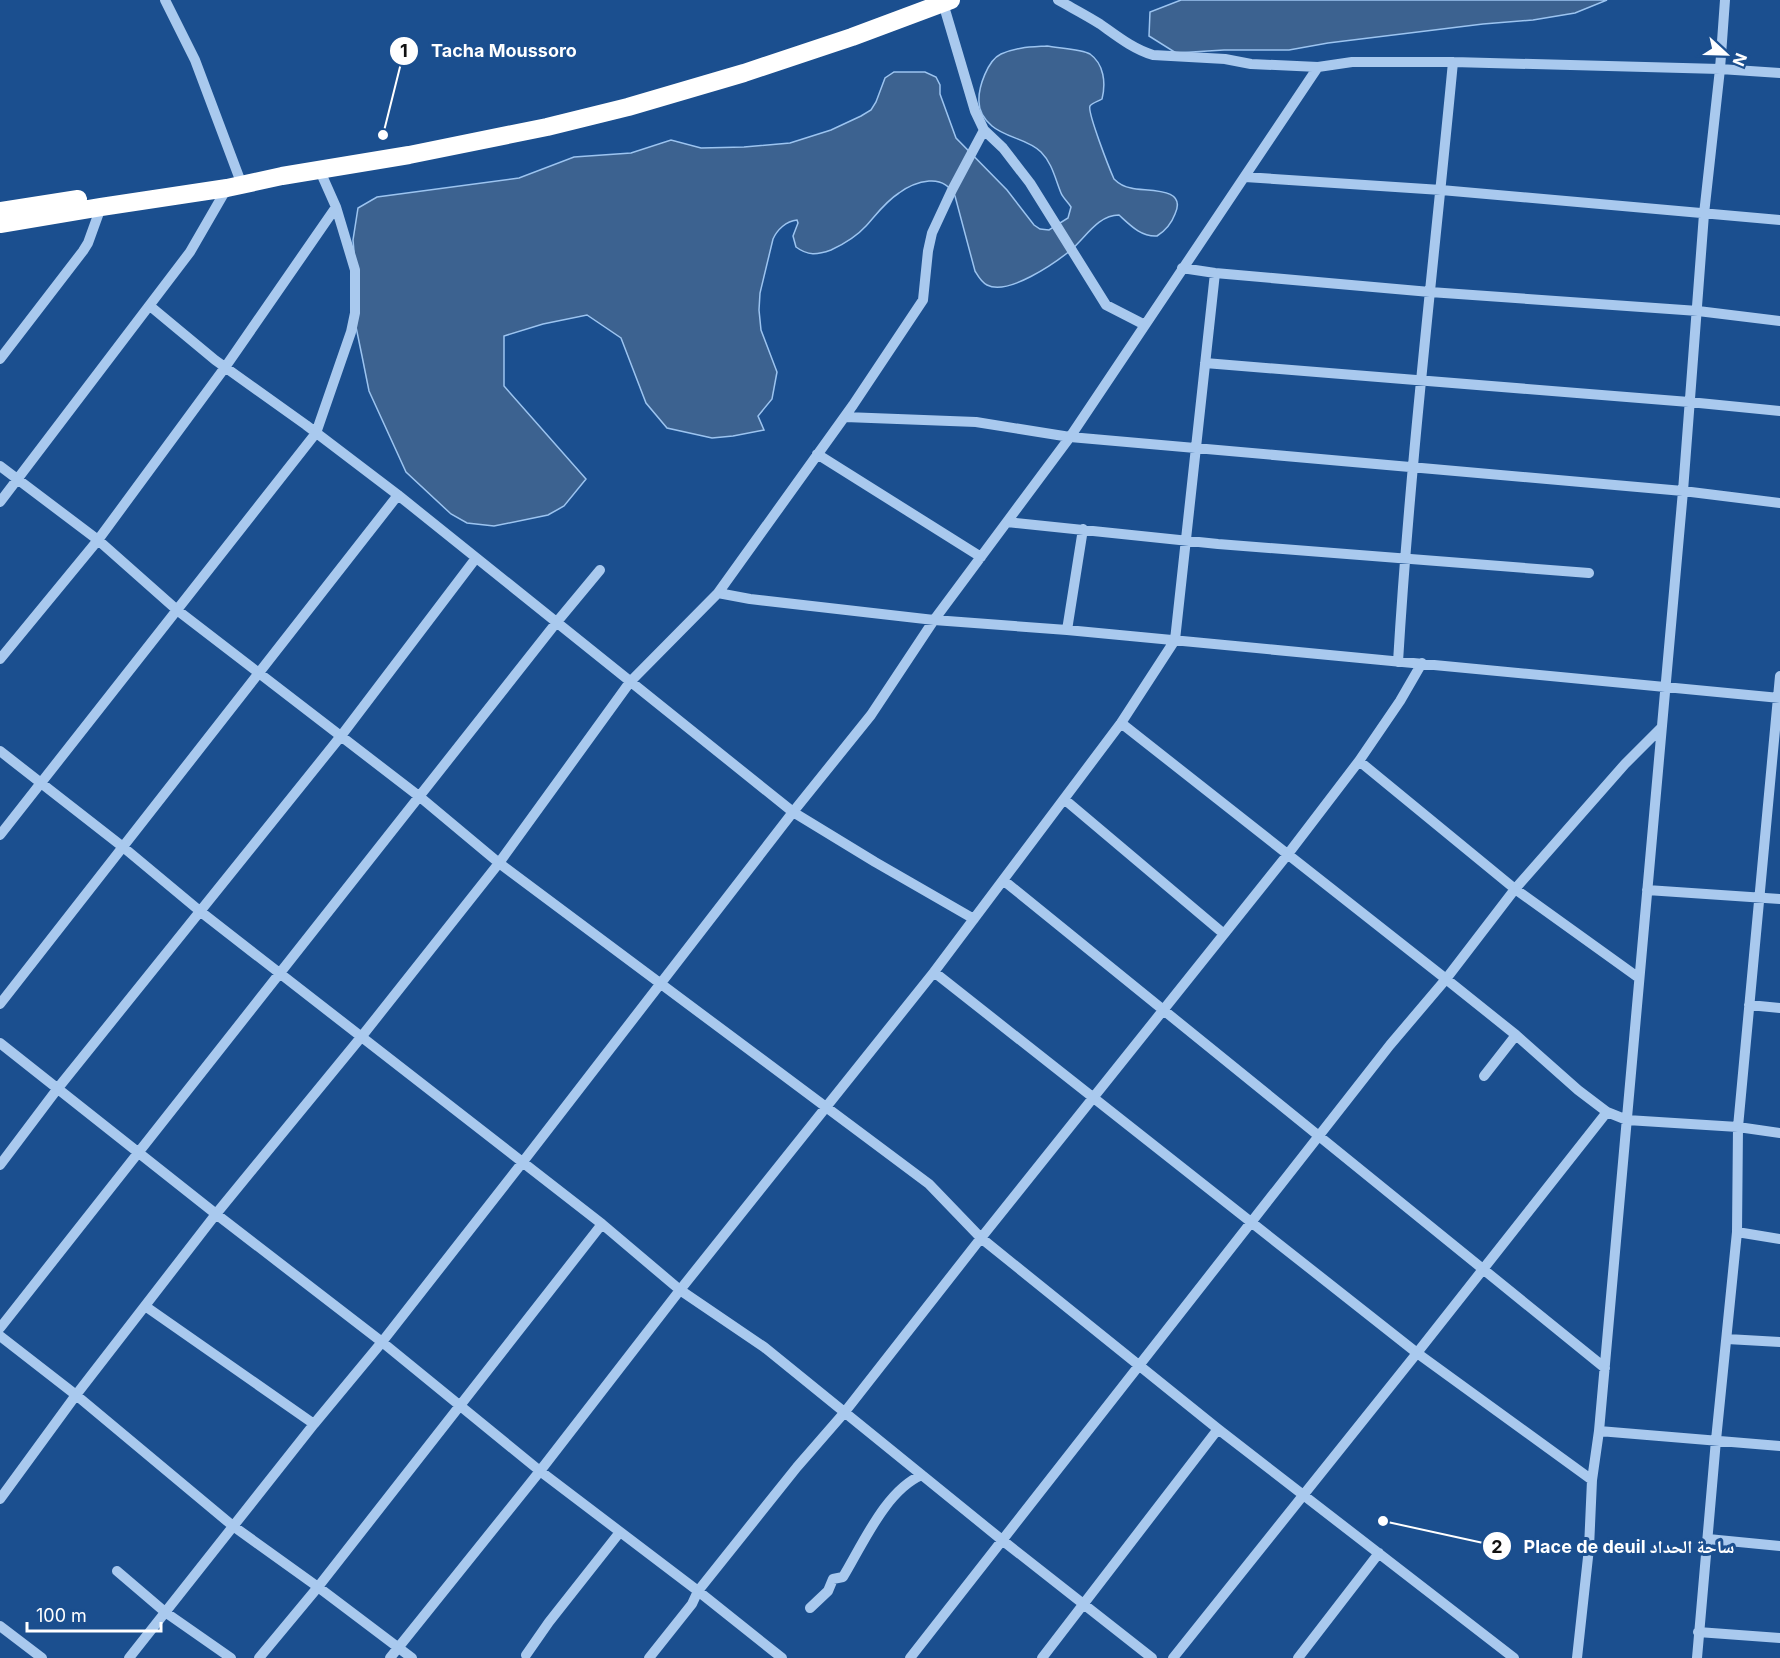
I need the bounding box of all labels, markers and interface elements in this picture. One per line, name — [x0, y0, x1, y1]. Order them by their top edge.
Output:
north arrow — [1696, 24, 1756, 84]
callout: Tacha Moussoro — [389, 33, 589, 69]
text: 1 — [400, 40, 408, 61]
text: Tacha Moussoro — [431, 40, 577, 61]
text: N — [1728, 50, 1751, 69]
callout: Place de deuil ساحة الحداد — [1482, 1528, 1747, 1564]
text: 2 — [1491, 1536, 1503, 1557]
text: Place de deuil ساحة الحداد — [1524, 1536, 1734, 1557]
scale bar — [27, 1595, 160, 1633]
text: 100 m — [36, 1605, 87, 1626]

